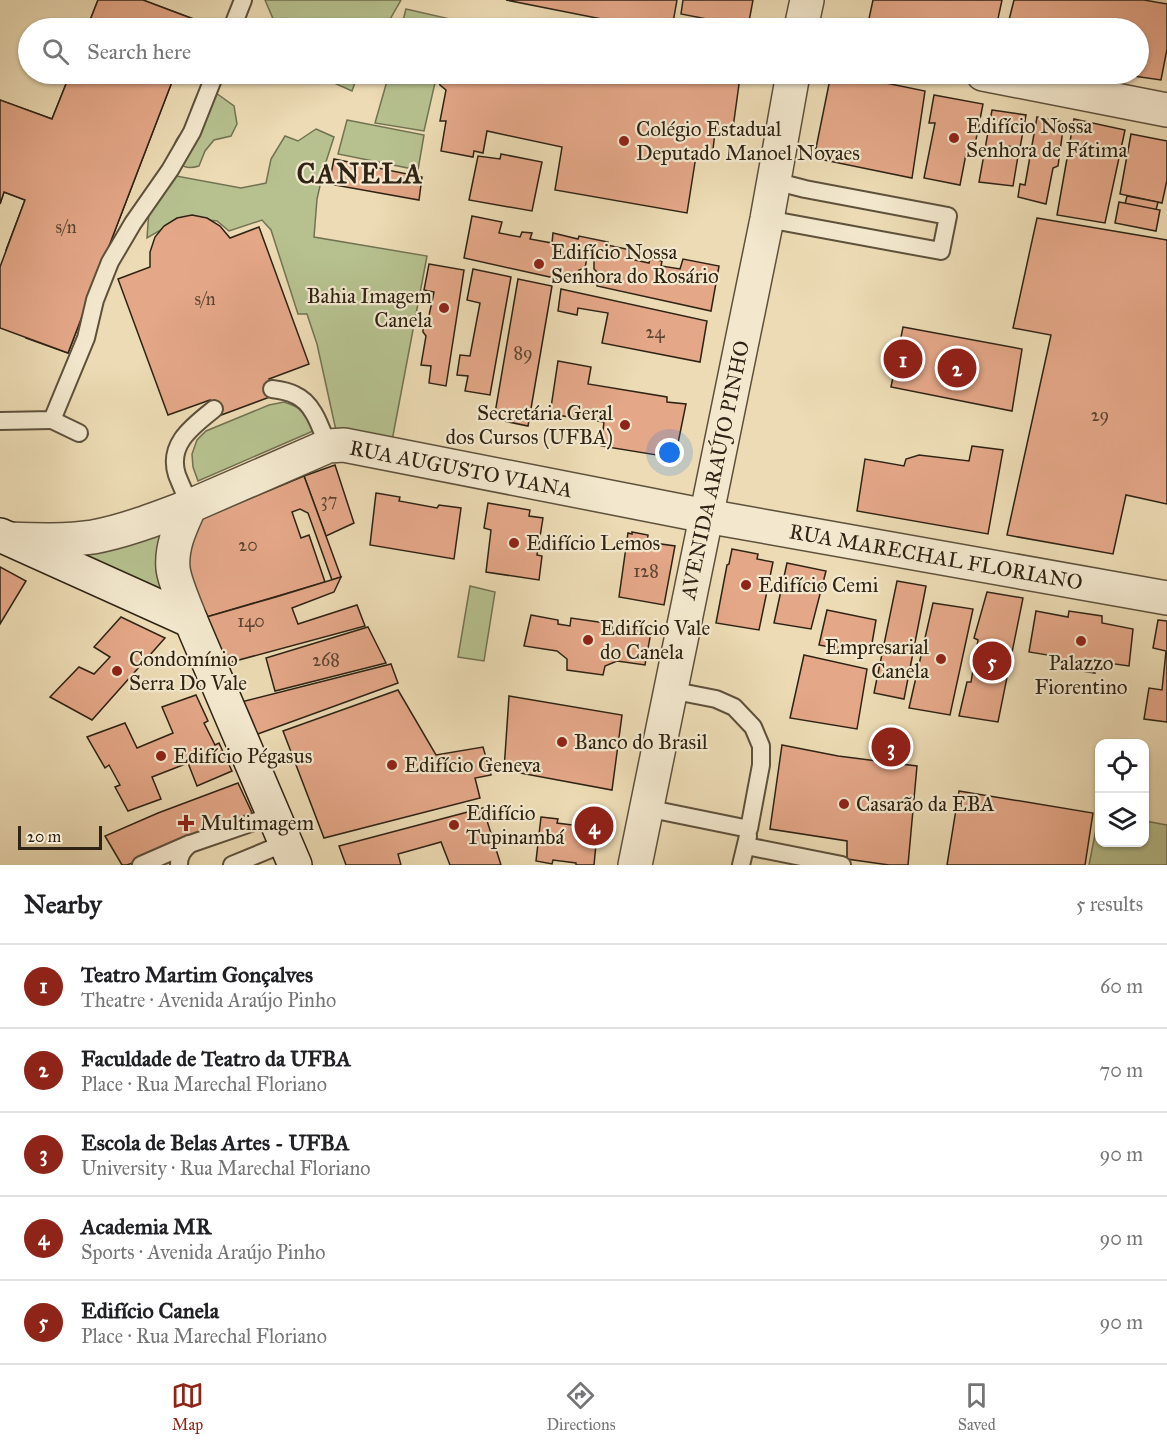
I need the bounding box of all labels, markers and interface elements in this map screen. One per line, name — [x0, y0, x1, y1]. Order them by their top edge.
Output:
search box — [18, 18, 1149, 84]
icon: search — [39, 35, 72, 68]
text: Search here — [87, 38, 191, 65]
place label: Edifício Nossa Senhora de Fátima — [966, 113, 1127, 163]
place label: Colégio Estadual Deputado Manoel Novaes — [636, 116, 860, 166]
marker: Edifício Nossa Senhora de Fátima — [947, 131, 961, 145]
marker: Colégio Estadual Deputado Manoel Novaes — [617, 134, 631, 148]
district label: CANELA — [297, 157, 423, 190]
house number: s/n — [55, 216, 77, 238]
place label: Edifício Nossa Senhora do Rosário — [551, 239, 719, 289]
marker: Edifício Nossa Senhora do Rosário — [532, 257, 546, 271]
place label: Bahia Imagem Canela — [307, 283, 432, 333]
house number: s/n — [194, 288, 216, 310]
marker: Bahia Imagem Canela — [437, 301, 451, 315]
house number: 24 — [646, 321, 665, 343]
pin: 1 — [884, 336, 922, 382]
street label: AVENIDA ARAÚJO PINHO — [674, 338, 755, 603]
house number: 89 — [513, 342, 533, 364]
pin: 2 — [938, 346, 976, 391]
place label: Secretária Geral dos Cursos (UFBA) — [445, 400, 613, 450]
house number: 29 — [1091, 404, 1109, 426]
marker: Secretária Geral dos Cursos (UFBA) — [618, 418, 632, 432]
street label: RUA AUGUSTO VIANA — [347, 435, 575, 503]
your location — [655, 438, 684, 467]
house number: 37 — [321, 489, 337, 511]
street label: RUA MARECHAL FLORIANO — [787, 518, 1085, 596]
place label: Edifício Lemos — [526, 530, 660, 556]
house number: 20 — [238, 534, 258, 556]
marker: Edifício Lemos — [507, 536, 521, 550]
house number: 128 — [633, 560, 659, 582]
place label: Edifício Cemi — [758, 572, 879, 598]
marker: Edifício Cemi — [739, 578, 753, 592]
house number: 140 — [237, 610, 265, 632]
place label: Edifício Vale do Canela — [600, 615, 710, 665]
marker: Edifício Vale do Canela — [581, 633, 595, 647]
place label: Empresarial Canela — [825, 634, 929, 684]
marker: Palazzo Fiorentino — [1074, 634, 1088, 648]
pin: 5 — [972, 638, 1012, 684]
place label: Condomínio Serra Do Vale — [129, 646, 247, 696]
house number: 268 — [312, 649, 340, 671]
place label: Palazzo Fiorentino — [1034, 650, 1128, 700]
marker: Empresarial Canela — [934, 652, 948, 666]
marker: Condomínio Serra Do Vale — [110, 664, 124, 678]
pin: 3 — [872, 724, 910, 770]
place label: Banco do Brasil — [574, 729, 708, 755]
marker: Banco do Brasil — [555, 735, 569, 749]
map controls — [1095, 739, 1149, 847]
button: locate — [1095, 739, 1149, 793]
place label: Edifício Pégasus — [173, 743, 312, 769]
marker: Edifício Pégasus — [154, 749, 168, 763]
place label: Edifício Geneva — [404, 752, 541, 778]
marker: Edifício Geneva — [385, 758, 399, 772]
place label: Casarão da EBA — [856, 791, 995, 817]
button: layers — [1095, 793, 1149, 847]
marker: Casarão da EBA — [837, 797, 851, 811]
place label: Edifício Tupinambá — [466, 800, 565, 850]
pin: 4 — [574, 804, 614, 848]
place label: Multimagem — [200, 810, 314, 836]
marker: Multimagem — [177, 814, 195, 832]
marker: Edifício Tupinambá — [447, 818, 461, 832]
scale bar — [18, 823, 102, 850]
text: 20 m — [27, 827, 61, 846]
text: Nearby — [24, 888, 102, 920]
text: 5 results — [1076, 892, 1143, 916]
text: Teatro Martim Gonçalves — [81, 961, 313, 988]
text: 1 — [40, 974, 47, 998]
text: 60 m — [1100, 974, 1143, 998]
text: Theatre · Avenida Araújo Pinho — [81, 988, 336, 1012]
text: Faculdade de Teatro da UFBA — [81, 1045, 351, 1072]
text: 2 — [39, 1058, 48, 1082]
text: 70 m — [1100, 1058, 1143, 1082]
text: Place · Rua Marechal Floriano — [81, 1072, 327, 1096]
text: Escola de Belas Artes - UFBA — [81, 1129, 350, 1156]
text: 3 — [40, 1142, 48, 1166]
text: 90 m — [1100, 1142, 1143, 1166]
text: University · Rua Marechal Floriano — [81, 1156, 371, 1180]
text: Academia MR — [81, 1213, 211, 1240]
text: 4 — [38, 1226, 49, 1250]
text: 90 m — [1100, 1226, 1143, 1250]
text: Sports · Avenida Araújo Pinho — [81, 1240, 325, 1264]
text: Edifício Canela — [81, 1297, 219, 1324]
text: 5 — [39, 1310, 48, 1334]
text: 90 m — [1100, 1310, 1143, 1334]
text: Place · Rua Marechal Floriano — [81, 1324, 327, 1348]
tab: Map — [171, 1379, 204, 1434]
tab: Directions — [546, 1379, 615, 1434]
tab: Saved — [958, 1379, 996, 1434]

